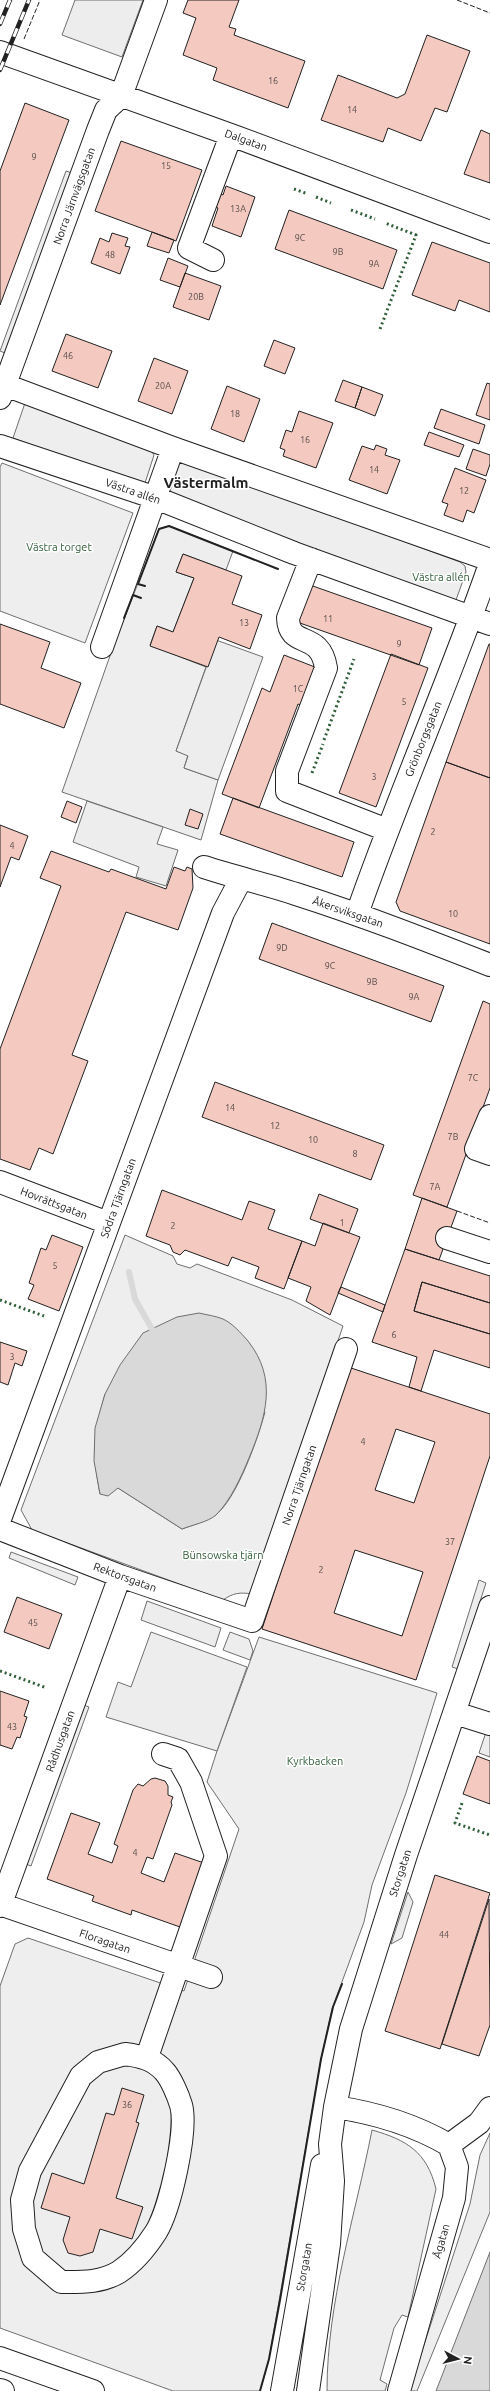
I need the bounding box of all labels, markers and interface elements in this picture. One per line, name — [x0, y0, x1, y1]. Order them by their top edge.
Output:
house number: 16 — [268, 76, 278, 86]
house number: 14 — [347, 105, 357, 115]
street label: Dalgatan — [223, 127, 269, 153]
street label: Norra Järnvägsgatan — [51, 146, 97, 246]
house number: 9 — [31, 152, 37, 162]
house number: 15 — [161, 161, 171, 171]
house number: 13A — [230, 204, 246, 214]
house number: 9C — [295, 233, 306, 243]
house number: 9B — [333, 247, 344, 257]
house number: 48 — [105, 250, 115, 260]
house number: 9A — [369, 259, 380, 269]
house number: 20B — [188, 292, 204, 302]
house number: 46 — [63, 351, 73, 361]
house number: 20A — [155, 381, 171, 391]
house number: 18 — [230, 409, 240, 419]
house number: 16 — [300, 435, 310, 445]
house number: 14 — [369, 465, 379, 475]
district label: Västermalm — [164, 474, 248, 491]
street label: Västra allén — [104, 476, 162, 506]
house number: 12 — [459, 486, 469, 496]
park label: Västra torget — [26, 541, 92, 553]
park label: Västra allén — [412, 571, 470, 583]
house number: 11 — [323, 614, 333, 624]
house number: 13 — [239, 618, 249, 628]
house number: 9 — [396, 639, 402, 649]
house number: 1C — [293, 684, 304, 694]
house number: 5 — [401, 697, 407, 707]
street label: Grönborgsgatan — [402, 699, 444, 779]
house number: 3 — [371, 772, 377, 782]
house number: 2 — [430, 827, 436, 837]
house number: 4 — [9, 841, 15, 851]
street label: Åkersviksgatan — [311, 894, 385, 930]
house number: 10 — [448, 909, 458, 919]
house number: 9D — [276, 943, 288, 953]
house number: 9C — [325, 961, 336, 971]
house number: 9B — [367, 977, 378, 987]
house number: 9A — [409, 992, 420, 1002]
house number: 7C — [468, 1073, 479, 1083]
house number: 14 — [225, 1103, 235, 1113]
house number: 12 — [270, 1121, 280, 1131]
house number: 7B — [448, 1132, 459, 1142]
house number: 10 — [308, 1135, 318, 1145]
house number: 8 — [352, 1149, 358, 1159]
street label: Södra Tjärngatan — [98, 1156, 138, 1240]
house number: 7A — [430, 1182, 441, 1192]
street label: Hovrättsgatan — [19, 1185, 89, 1221]
house number: 1 — [339, 1218, 345, 1228]
house number: 2 — [170, 1221, 176, 1231]
house number: 5 — [52, 1261, 58, 1271]
house number: 6 — [391, 1330, 397, 1340]
house number: 3 — [9, 1352, 15, 1362]
house number: 4 — [360, 1437, 366, 1447]
street label: Norra Tjärngatan — [280, 1443, 318, 1527]
house number: 37 — [445, 1537, 455, 1547]
park label: Bünsowska tjärn — [183, 1549, 263, 1561]
street label: Rektorsgatan — [92, 1560, 158, 1594]
house number: 2 — [318, 1565, 324, 1575]
house number: 45 — [28, 1618, 38, 1628]
street label: Rådhusgatan — [43, 1709, 77, 1773]
house number: 43 — [7, 1722, 17, 1732]
park label: Kyrkbacken — [287, 1755, 343, 1767]
house number: 4 — [132, 1848, 138, 1858]
street label: Storgatan — [387, 1848, 413, 1898]
street label: Floragatan — [78, 1927, 132, 1955]
house number: 44 — [439, 1930, 449, 1940]
house number: 36 — [122, 2100, 132, 2110]
street label: Ågatan — [430, 2222, 452, 2260]
street label: Storgatan — [294, 2242, 314, 2292]
north arrow — [438, 2339, 478, 2379]
text: N — [461, 2355, 474, 2365]

